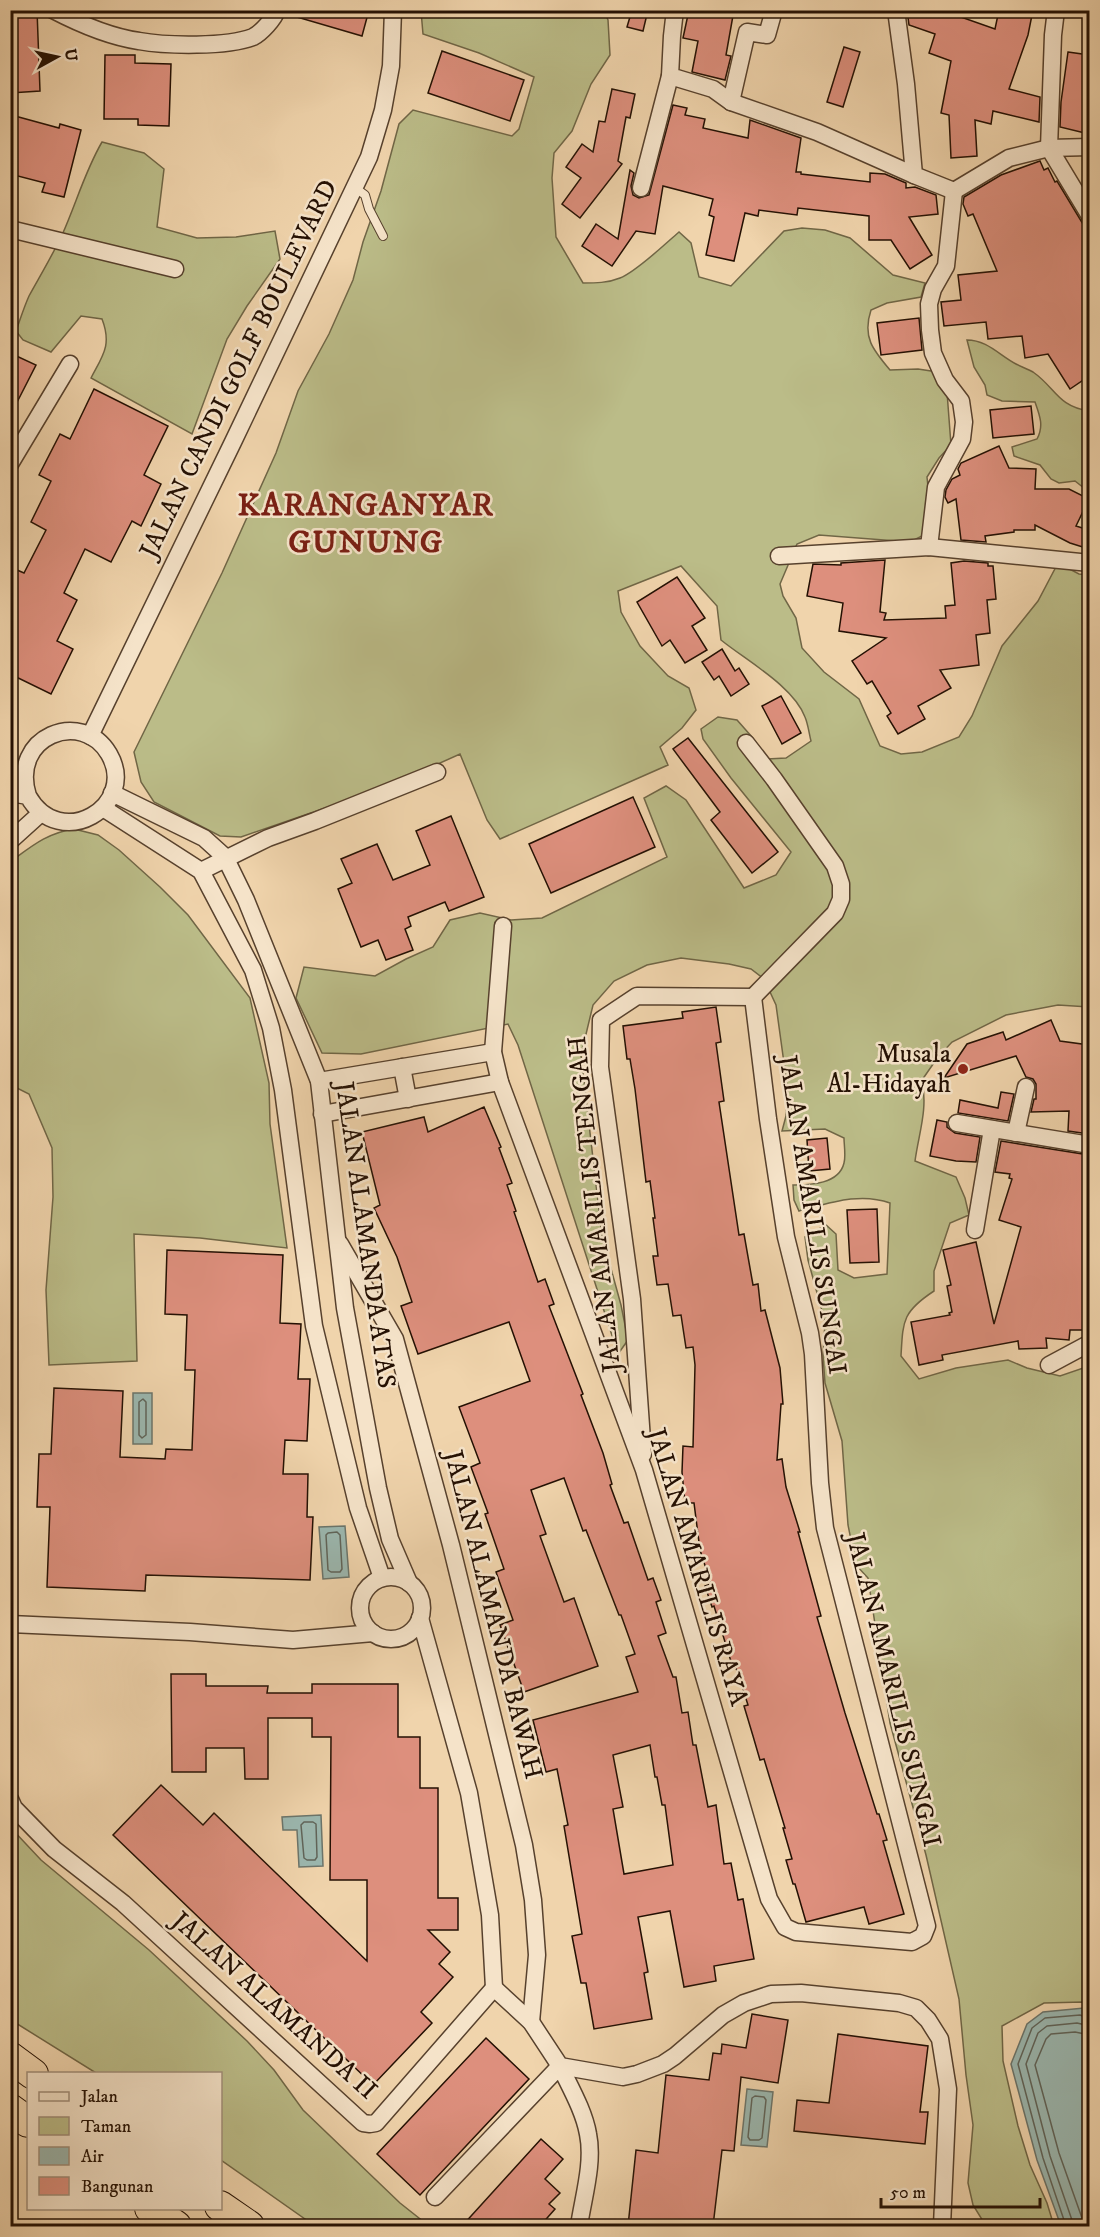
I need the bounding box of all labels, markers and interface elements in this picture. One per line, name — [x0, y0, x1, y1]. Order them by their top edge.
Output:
north arrow — [27, 27, 87, 87]
text: U — [60, 48, 82, 63]
street label: JALAN CANDI GOLF BOULEVARD — [132, 174, 345, 565]
district label: KARANGANYAR GUNUNG — [237, 486, 495, 563]
street label: JALAN AMARILIS TENGAH — [561, 1034, 629, 1376]
place label: Musala Al-Hidayah — [827, 1038, 951, 1101]
street label: JALAN AMARILIS SUNGAI — [770, 1051, 854, 1377]
marker: Musala Al-Hidayah — [956, 1062, 970, 1076]
street label: JALAN ALAMANDA ATAS — [327, 1078, 403, 1390]
street label: JALAN AMARILIS RAYA — [638, 1422, 755, 1710]
street label: JALAN ALAMANDA BAWAH — [436, 1445, 550, 1783]
street label: JALAN AMARILIS SUNGAI — [837, 1527, 948, 1851]
street label: JALAN ALAMANDA II — [163, 1903, 384, 2107]
legend — [27, 2072, 222, 2210]
text: Jalan — [79, 2086, 119, 2108]
text: Taman — [81, 2116, 132, 2138]
text: Air — [81, 2146, 104, 2168]
scale bar — [881, 2171, 1040, 2209]
text: Bangunan — [81, 2176, 154, 2198]
text: 50 m — [890, 2182, 926, 2204]

